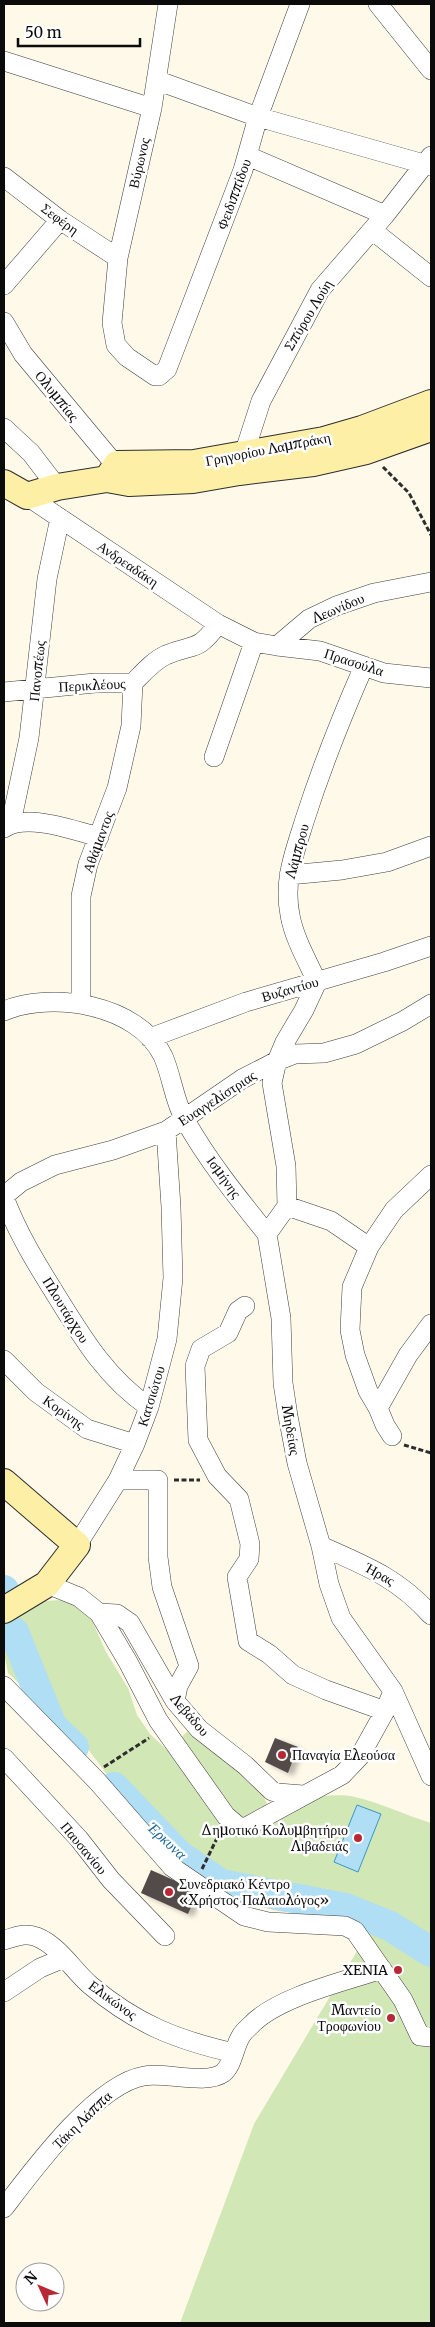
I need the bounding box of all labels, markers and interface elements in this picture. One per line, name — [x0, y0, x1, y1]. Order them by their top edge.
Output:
scale bar — [18, 15, 140, 47]
text: 50 m — [25, 23, 62, 42]
street label: Βύρωνος — [124, 136, 154, 190]
street label: Φειδιππίδου — [213, 156, 255, 232]
street label: Σεφέρη — [38, 199, 82, 239]
street label: Σπύρου Λούη — [280, 276, 336, 354]
street label: Ολυμπίας — [31, 367, 83, 425]
street label: Γρηγορίου Λαμπράκη — [204, 428, 332, 470]
street label: Ανδρεαδάκη — [94, 537, 162, 591]
street label: Λεωνίδου — [308, 589, 367, 627]
street label: Πανοπέως — [25, 639, 49, 702]
street label: Πρασούλα — [322, 644, 387, 680]
street label: Περικλέους — [58, 674, 127, 696]
street label: Αθάμαντος — [78, 808, 118, 875]
street label: Λάμπρου — [281, 822, 313, 881]
street label: Βυζαντίου — [259, 972, 321, 1006]
street label: Ευαγγελίστριας — [175, 1066, 260, 1130]
street label: Ισμήνης — [203, 1153, 245, 1202]
street label: Πλουτάρχου — [39, 1274, 93, 1346]
street label: Κατσιώτου — [133, 1363, 169, 1429]
street label: Κορίνης — [40, 1391, 89, 1433]
street label: Μηδείας — [278, 1404, 304, 1457]
street label: Ήρας — [361, 1558, 398, 1590]
street label: Λεβάδου — [166, 1689, 213, 1740]
place label: Παναγία Ελεούσα — [292, 1746, 396, 1764]
marker: Παναγία Ελεούσα — [276, 1749, 288, 1761]
water label: Έρκυνα — [143, 1817, 191, 1864]
street label: Παυσανίου — [57, 1818, 111, 1878]
place label: Δημοτικό Κολυμβητήριο Λιβαδειάς — [201, 1821, 348, 1855]
marker: Δημοτικό Κολυμβητήριο Λιβαδειάς — [352, 1832, 364, 1844]
place label: Συνεδριακό Κέντρο «Χρήστος Παλαιολόγος» — [179, 1875, 329, 1909]
marker: Συνεδριακό Κέντρο «Χρήστος Παλαιολόγος» — [163, 1886, 175, 1898]
place label: XENIA — [343, 1961, 388, 1979]
marker: XENIA — [392, 1964, 404, 1976]
street label: Ελικώνος — [85, 1976, 141, 2024]
place label: Μαντείο Τροφωνίου — [317, 2001, 381, 2035]
marker: Μαντείο Τροφωνίου — [385, 2012, 397, 2024]
street label: Τάκη Λάππα — [48, 2087, 116, 2153]
north arrow — [15, 2262, 65, 2312]
text: N — [20, 2268, 41, 2288]

